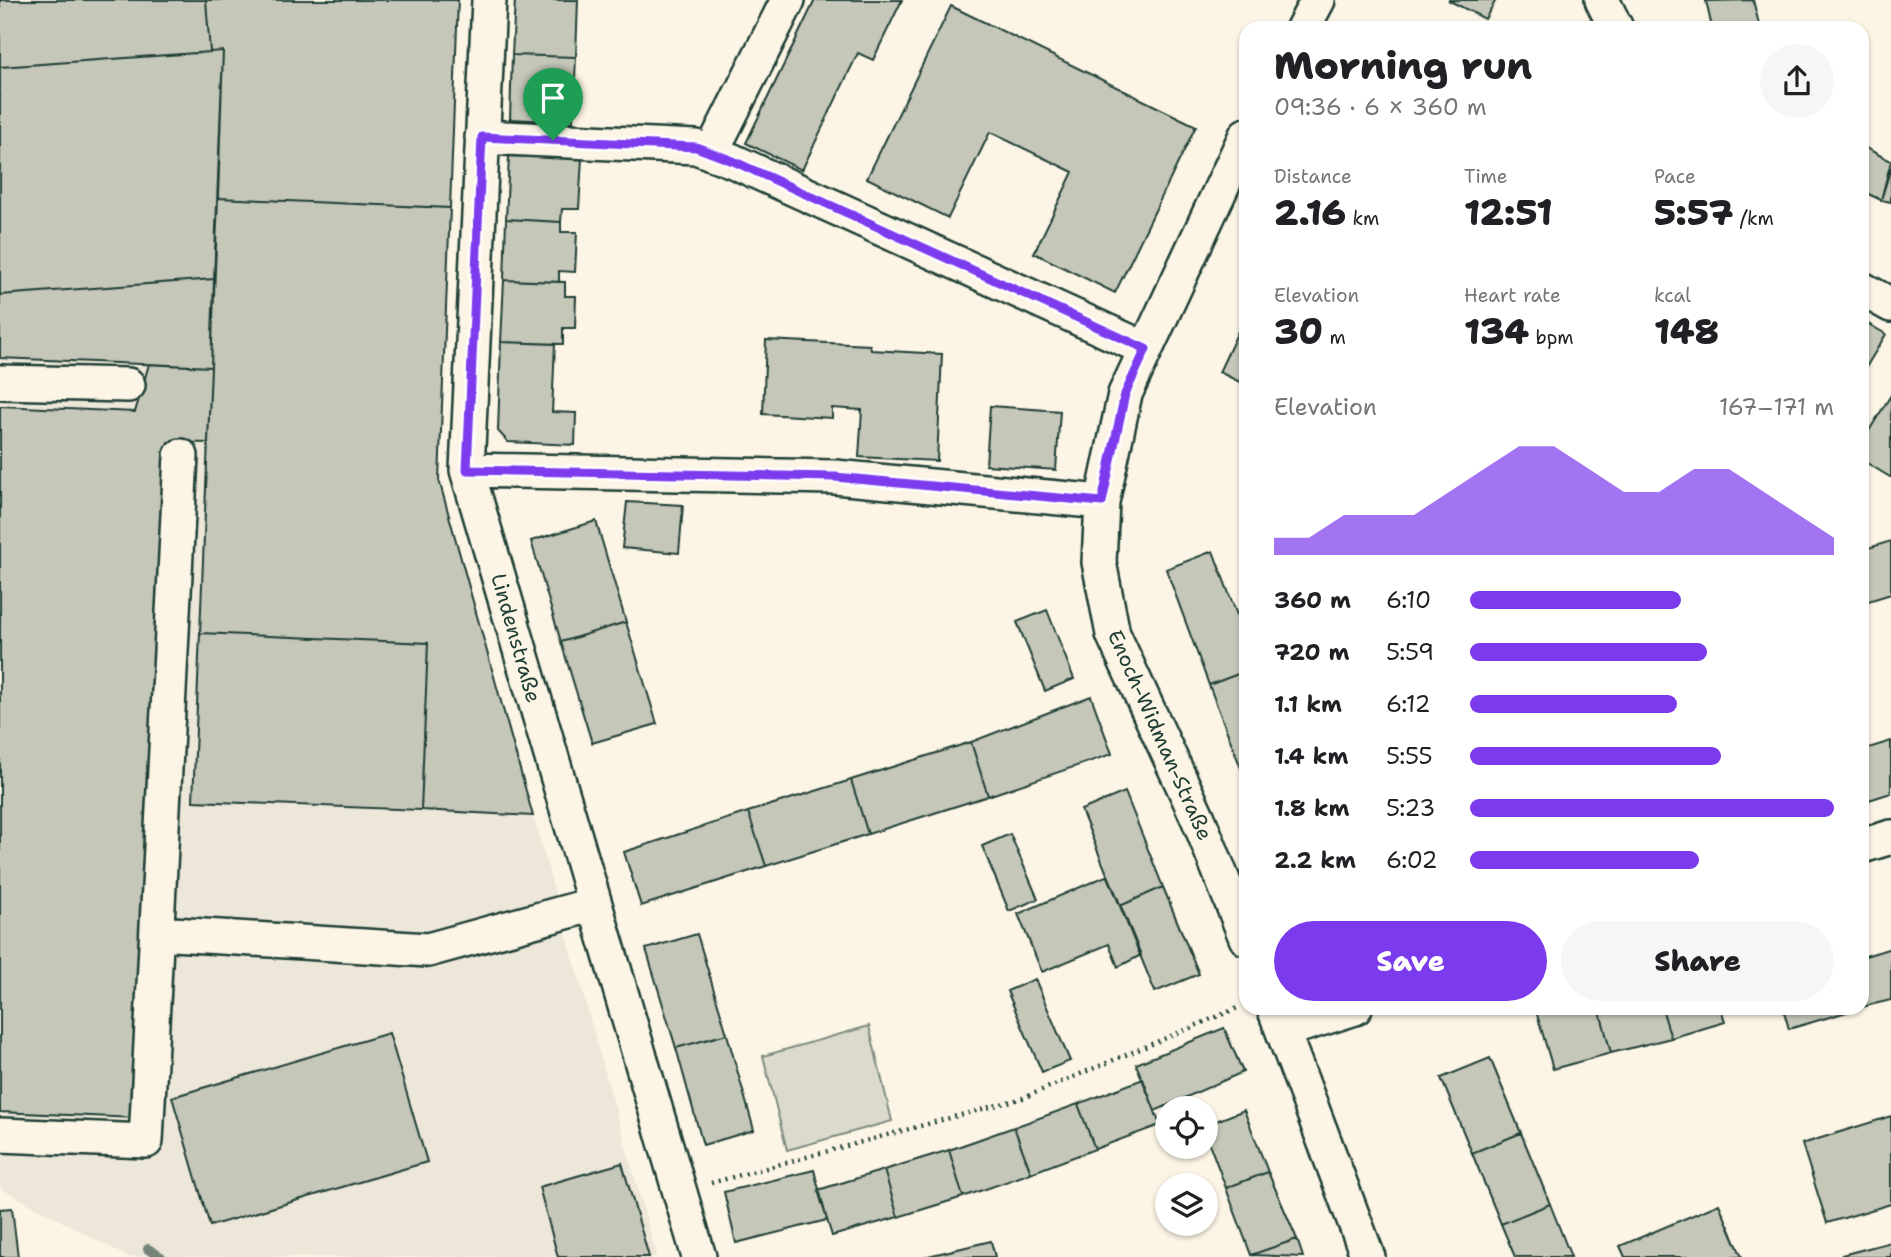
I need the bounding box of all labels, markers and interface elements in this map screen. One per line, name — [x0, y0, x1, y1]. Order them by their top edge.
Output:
text: Morning run — [1274, 40, 1532, 91]
button: share — [1760, 44, 1834, 118]
pin — [523, 68, 583, 140]
icon: arrive — [534, 79, 572, 117]
text: 09:36 · 6 × 360 m — [1274, 92, 1487, 122]
text: Distance — [1274, 164, 1352, 189]
text: Time — [1464, 164, 1508, 189]
text: Pace — [1654, 164, 1696, 189]
text: 2.16 — [1274, 189, 1346, 236]
text: 12:51 — [1464, 189, 1552, 236]
text: 5:57 — [1654, 189, 1733, 236]
text: km — [1346, 206, 1379, 231]
text: /km — [1733, 206, 1774, 231]
text: Elevation — [1274, 283, 1359, 308]
text: Heart rate — [1464, 283, 1561, 308]
text: kcal — [1654, 283, 1691, 308]
text: 30 — [1274, 308, 1323, 355]
text: 134 — [1464, 308, 1529, 355]
text: 148 — [1654, 308, 1719, 355]
text: m — [1323, 325, 1346, 350]
text: bpm — [1529, 325, 1574, 350]
text: Elevation — [1274, 392, 1377, 422]
text: 167–171 m — [1719, 392, 1834, 422]
street label: Lindenstraße — [484, 570, 548, 706]
text: 360 m — [1274, 585, 1351, 615]
text: 6:10 — [1386, 585, 1431, 615]
street label: Enoch-Widman-Straße — [1101, 625, 1219, 845]
text: 720 m — [1274, 637, 1350, 667]
text: 5:59 — [1386, 637, 1434, 667]
text: 1.1 km — [1274, 689, 1342, 719]
text: 6:12 — [1386, 689, 1431, 719]
text: 1.4 km — [1274, 741, 1348, 771]
text: 5:55 — [1386, 741, 1432, 771]
text: 1.8 km — [1274, 793, 1349, 823]
text: 5:23 — [1386, 793, 1435, 823]
text: 2.2 km — [1274, 845, 1356, 875]
text: 6:02 — [1386, 845, 1438, 875]
button: Save — [1274, 921, 1547, 1001]
button: Share — [1561, 921, 1834, 1001]
map controls — [1155, 1096, 1218, 1236]
button: locate — [1155, 1096, 1218, 1159]
button: layers — [1155, 1173, 1218, 1236]

